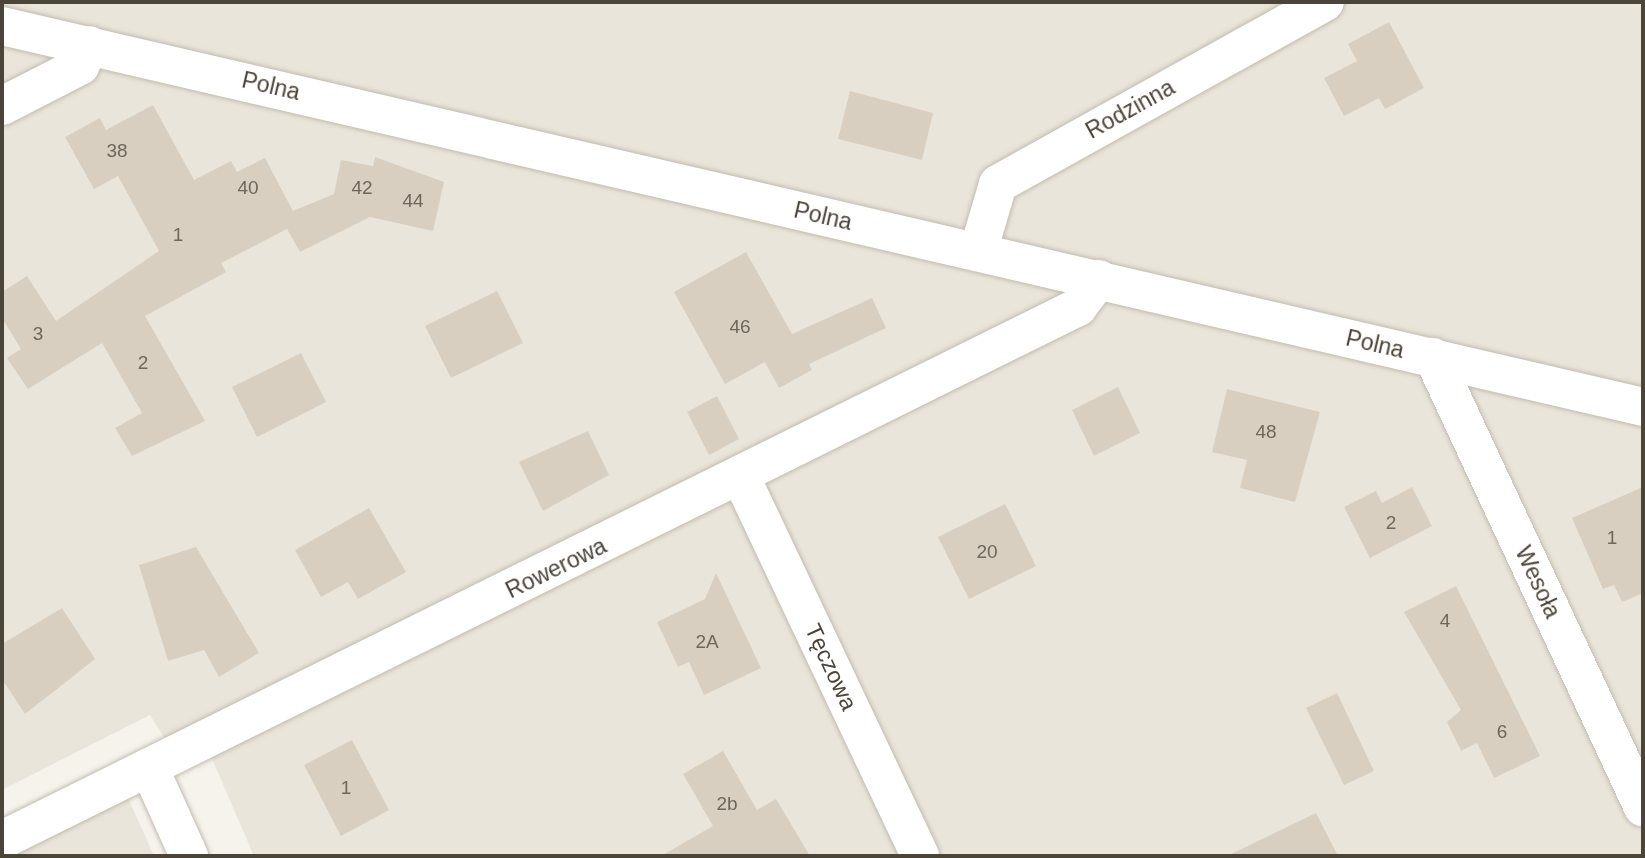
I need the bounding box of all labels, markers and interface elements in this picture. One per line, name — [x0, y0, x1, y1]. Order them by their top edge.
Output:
street label: Polna — [239, 66, 303, 106]
street label: Rodzinna — [1081, 73, 1179, 145]
house number: 38 — [106, 140, 128, 162]
house number: 40 — [237, 177, 259, 199]
house number: 42 — [351, 177, 373, 199]
house number: 44 — [402, 190, 424, 212]
street label: Polna — [791, 196, 855, 236]
house number: 1 — [173, 224, 183, 246]
house number: 46 — [729, 316, 751, 338]
house number: 3 — [33, 323, 43, 345]
street label: Polna — [1343, 324, 1407, 364]
house number: 2 — [138, 352, 148, 374]
house number: 48 — [1255, 421, 1277, 443]
house number: 2 — [1386, 512, 1396, 534]
house number: 1 — [1607, 527, 1617, 549]
street label: Rowerowa — [501, 532, 611, 604]
house number: 20 — [976, 541, 998, 563]
street label: Wesoła — [1509, 542, 1567, 622]
house number: 4 — [1440, 610, 1450, 632]
street label: Tęczowa — [799, 619, 863, 715]
house number: 2A — [695, 631, 719, 653]
house number: 6 — [1497, 721, 1507, 743]
house number: 1 — [341, 777, 351, 799]
house number: 2b — [716, 793, 738, 815]

